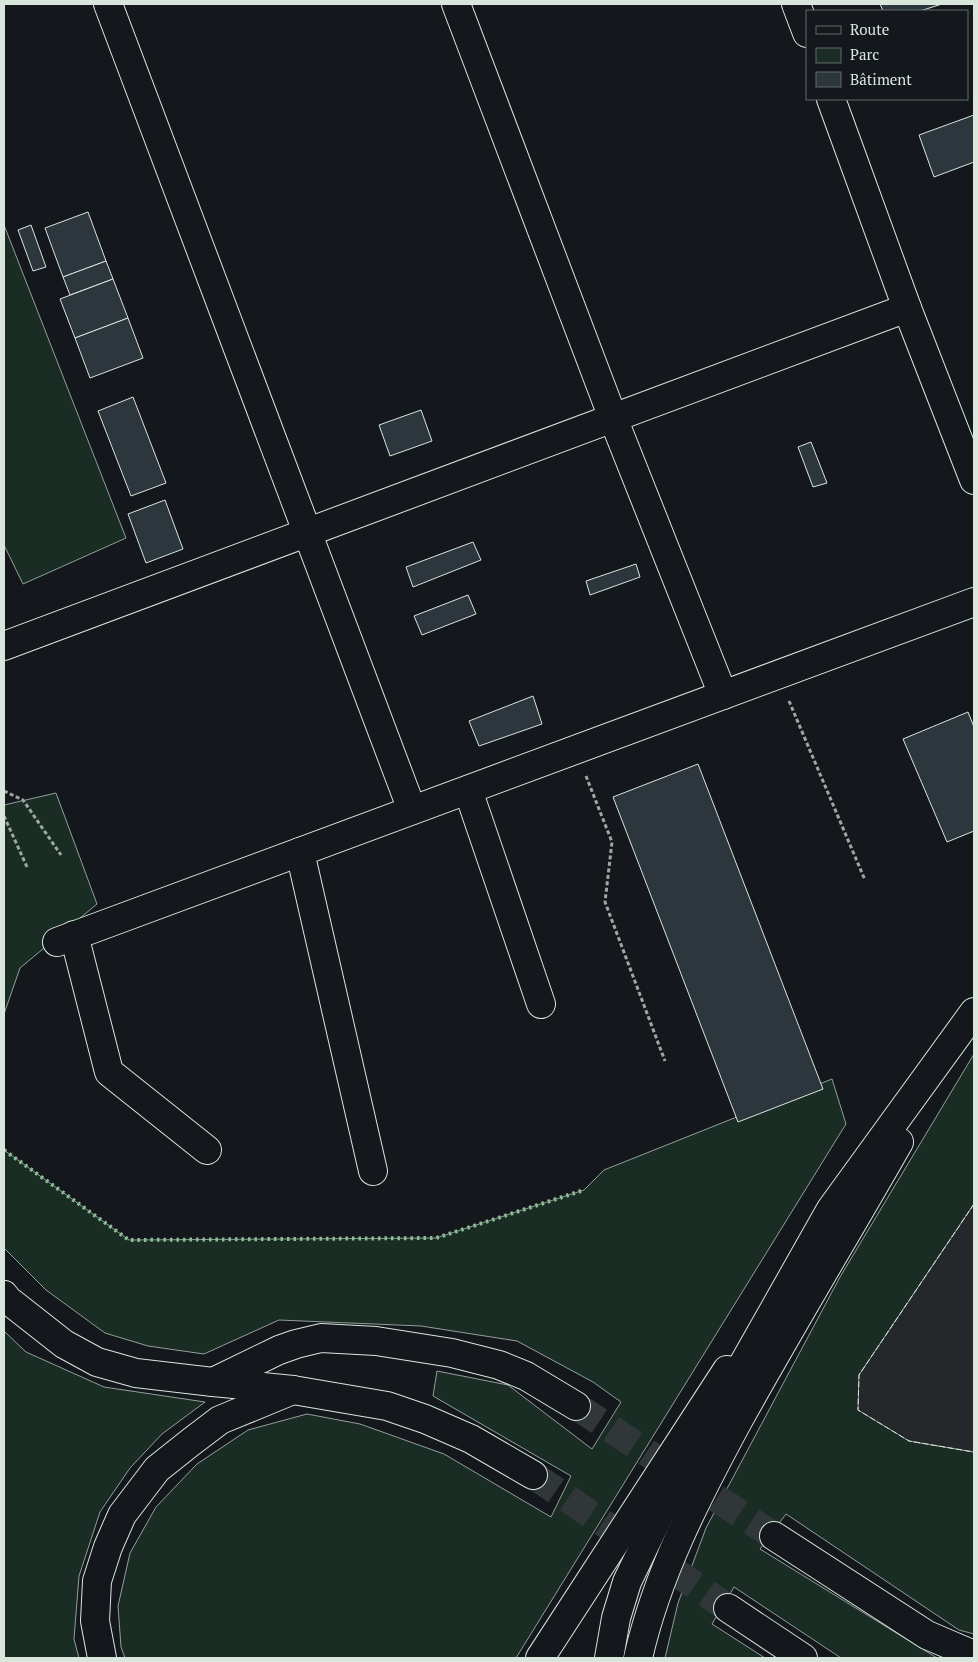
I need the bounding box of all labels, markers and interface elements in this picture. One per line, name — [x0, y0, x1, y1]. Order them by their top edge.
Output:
legend — [806, 10, 968, 100]
text: Route — [850, 19, 889, 39]
text: Parc — [850, 44, 879, 64]
text: Bâtiment — [850, 69, 912, 89]

